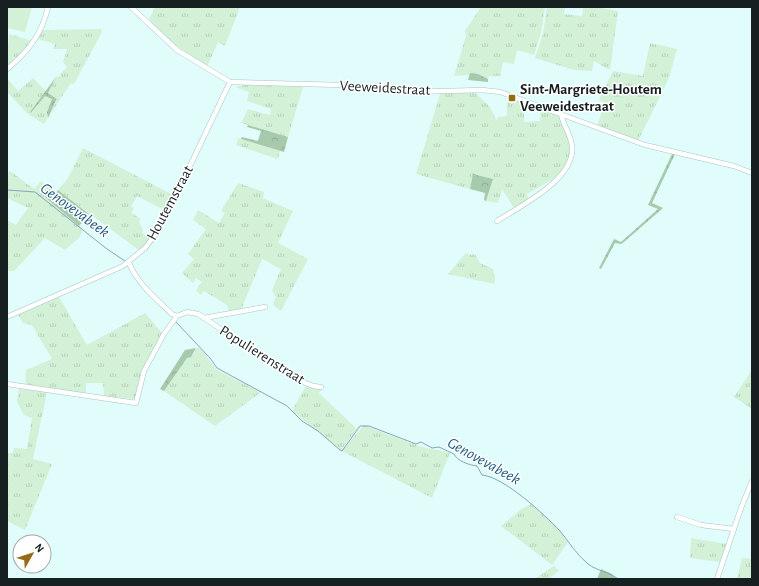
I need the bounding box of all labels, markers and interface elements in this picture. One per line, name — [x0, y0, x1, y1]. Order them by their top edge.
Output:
street label: Veeweidestraat — [339, 78, 431, 98]
place label: Sint-Margriete-Houtem Veeweidestraat — [520, 82, 662, 114]
marker: Sint-Margriete-Houtem Veeweidestraat — [507, 93, 517, 103]
street label: Houtemstraat — [144, 163, 196, 243]
water label: Genovevabeek — [38, 180, 112, 240]
street label: Populierenstraat — [217, 323, 307, 387]
water label: Genovevabeek — [445, 434, 523, 488]
north arrow — [12, 534, 52, 574]
text: N — [33, 542, 46, 554]

